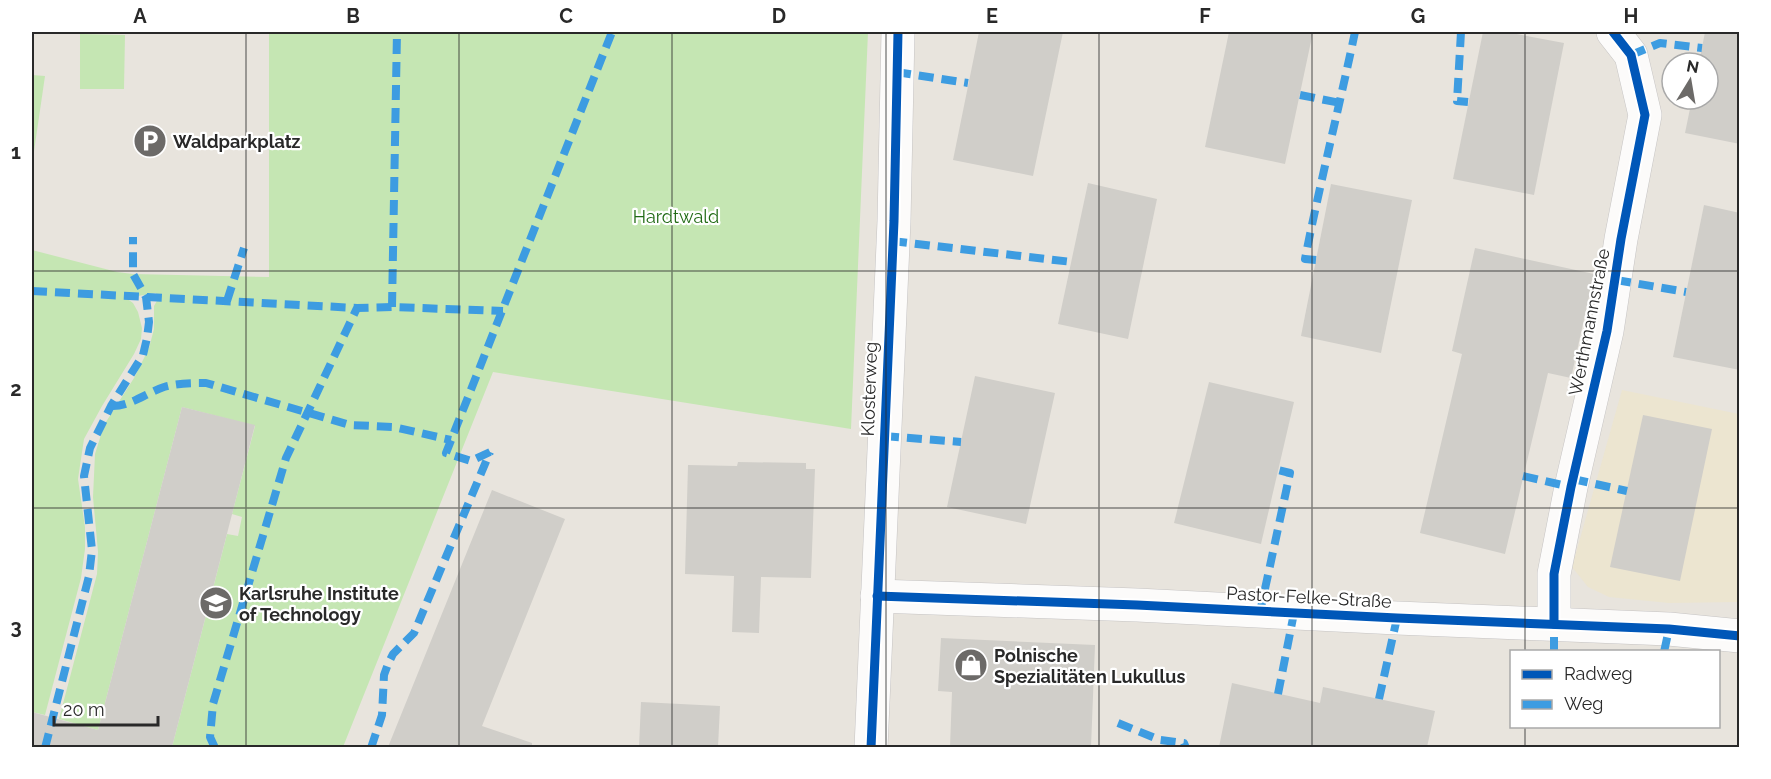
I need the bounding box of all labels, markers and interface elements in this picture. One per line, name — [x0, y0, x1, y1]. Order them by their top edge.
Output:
text: A — [133, 4, 147, 28]
text: B — [346, 4, 360, 28]
text: C — [559, 4, 573, 28]
text: D — [772, 4, 786, 28]
text: E — [986, 4, 998, 28]
text: F — [1199, 4, 1211, 28]
text: G — [1411, 4, 1425, 28]
text: H — [1624, 4, 1638, 28]
north arrow — [1660, 51, 1720, 111]
text: N — [1685, 56, 1701, 77]
parking icon: Waldparkplatz — [132, 123, 168, 159]
place label: Waldparkplatz — [173, 131, 301, 152]
text: 1 — [11, 140, 21, 164]
park label: Hardtwald — [633, 206, 719, 227]
street label: Werthmannstraße — [1564, 246, 1614, 397]
street label: Klosterweg — [857, 341, 881, 437]
text: 2 — [10, 377, 22, 401]
street label: Pastor-Felke-Straße — [1226, 582, 1393, 612]
place label: Karlsruhe Institute of Technology — [239, 583, 399, 625]
school or university icon: Karlsruhe Institute of Technology — [198, 585, 234, 621]
text: 3 — [10, 615, 22, 639]
place label: Polnische Spezialitäten Lukullus — [994, 645, 1185, 687]
shop icon: Polnische Spezialitäten Lukullus — [953, 647, 989, 683]
legend — [1510, 650, 1720, 728]
text: Radweg — [1564, 663, 1633, 684]
scale bar — [54, 689, 158, 727]
text: Weg — [1564, 693, 1603, 714]
text: 20 m — [63, 699, 105, 720]

